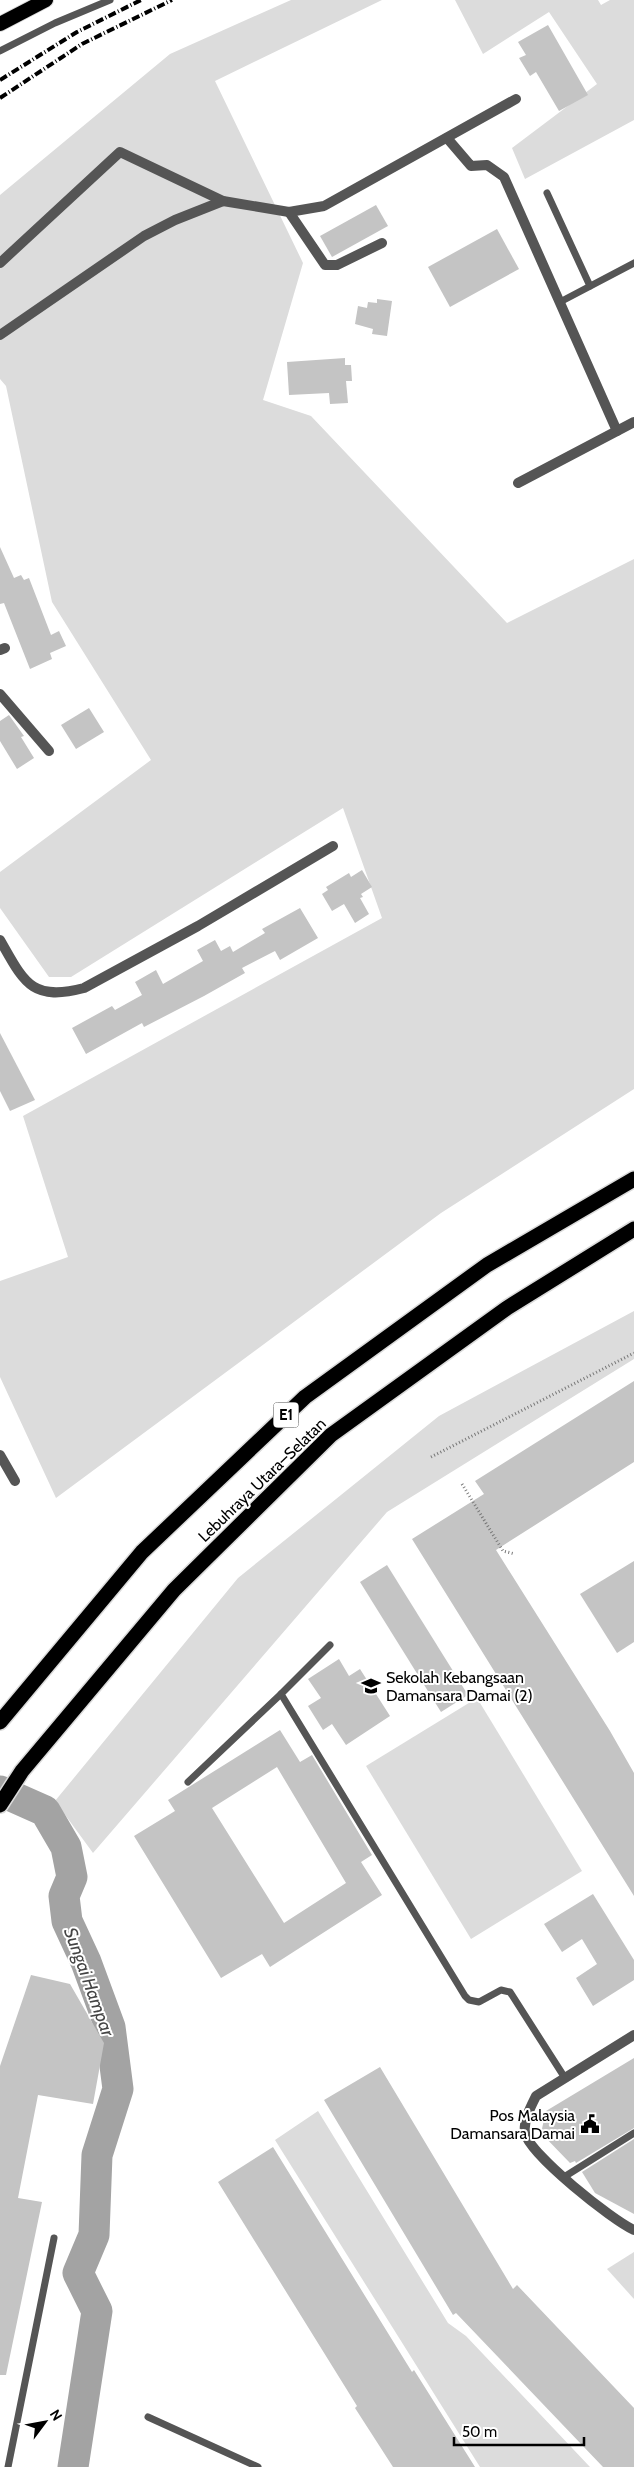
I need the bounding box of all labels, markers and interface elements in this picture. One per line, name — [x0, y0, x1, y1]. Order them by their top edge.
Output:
road number: E1 — [274, 1402, 298, 1428]
street label: Lebuhraya Utara–Selatan — [194, 1414, 330, 1546]
place label: Sekolah Kebangsaan Damansara Damai (2) — [386, 1668, 533, 1705]
school or university icon: Sekolah Kebangsaan Damansara Damai (2) — [360, 1675, 382, 1697]
water label: Sungai Hampar — [59, 1925, 119, 2041]
place label: Pos Malaysia Damansara Damai — [450, 2106, 575, 2143]
public building icon: Pos Malaysia Damansara Damai — [579, 2113, 601, 2135]
north arrow — [20, 2397, 70, 2447]
text: N — [46, 2406, 66, 2424]
scale bar — [454, 2414, 584, 2446]
text: 50 m — [462, 2423, 497, 2441]

